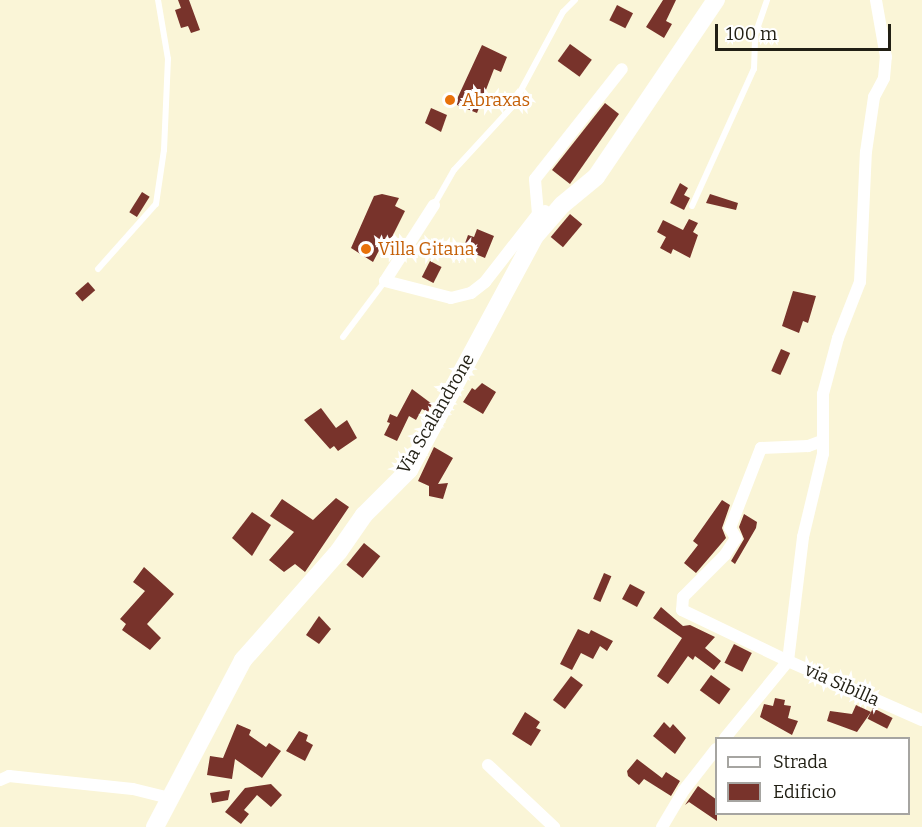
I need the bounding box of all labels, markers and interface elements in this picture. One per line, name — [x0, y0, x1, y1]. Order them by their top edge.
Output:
scale bar — [718, 12, 894, 50]
text: 100 m — [726, 23, 777, 45]
place label: Abraxas — [462, 89, 530, 111]
marker: Abraxas — [443, 93, 457, 107]
place label: Villa Gitana — [378, 238, 475, 260]
marker: Villa Gitana — [359, 242, 373, 256]
street label: Via Scalandrone — [393, 350, 479, 478]
street label: via Sibilla — [801, 659, 883, 711]
legend — [715, 737, 910, 815]
text: Strada — [773, 751, 828, 773]
text: Edificio — [773, 781, 836, 803]

